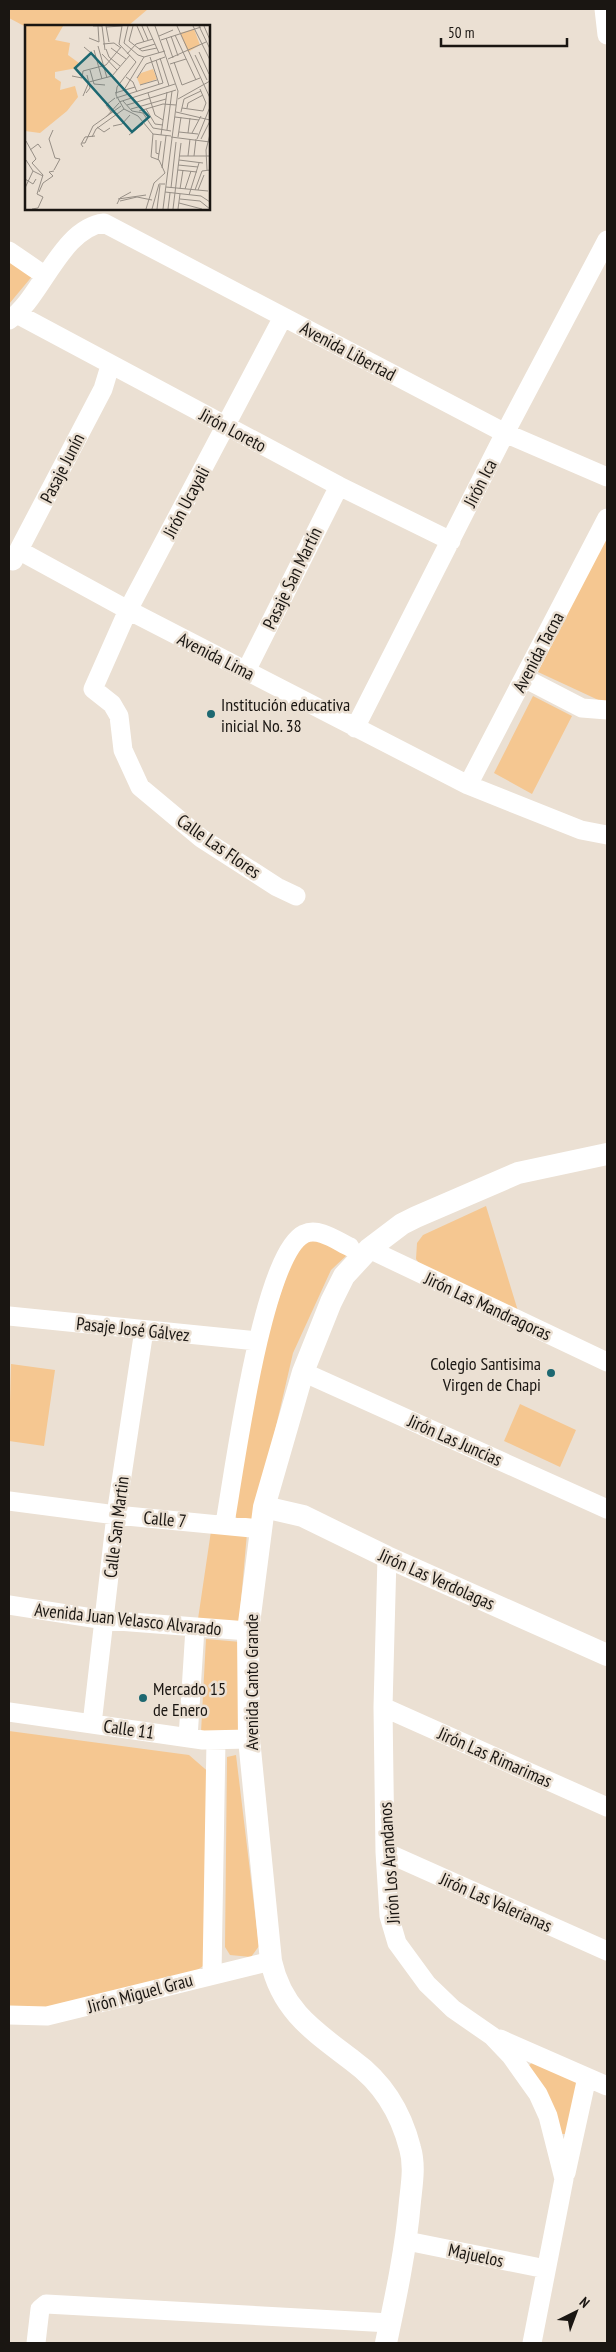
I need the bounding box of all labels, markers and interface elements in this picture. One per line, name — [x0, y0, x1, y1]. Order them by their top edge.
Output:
scale bar — [441, 15, 567, 47]
text: 50 m — [448, 23, 474, 42]
inset map — [25, 25, 210, 210]
street label: Avenida Libertad — [296, 316, 400, 386]
street label: Jirón Loreto — [195, 402, 270, 457]
street label: Pasaje Junín — [35, 429, 89, 507]
street label: Jirón Ica — [458, 455, 502, 512]
street label: Jirón Ucayali — [157, 462, 214, 543]
street label: Pasaje San Martín — [257, 523, 327, 633]
street label: Avenida Tacna — [507, 608, 569, 696]
street label: Avenida Lima — [174, 627, 258, 685]
place label: Institución educativa inicial No. 38 — [221, 693, 350, 737]
marker: Institución educativa inicial No. 38 — [205, 708, 217, 720]
street label: Calle Las Flores — [173, 809, 265, 883]
street label: Jirón Las Mandragoras — [420, 1266, 555, 1345]
street label: Pasaje José Gálvez — [75, 1312, 191, 1346]
place label: Colegio Santisima Virgen de Chapi — [430, 1352, 541, 1396]
marker: Colegio Santisima Virgen de Chapi — [545, 1367, 557, 1379]
street label: Jirón Las Juncias — [403, 1409, 506, 1471]
street label: Calle San Martin — [98, 1475, 134, 1579]
street label: Calle 7 — [143, 1506, 187, 1532]
street label: Jirón Las Verdolagas — [375, 1543, 499, 1615]
street label: Avenida Juan Velasco Alvarado — [33, 1598, 223, 1640]
street label: Avenida Canto Grande — [240, 1614, 263, 1750]
place label: Mercado 15 de Enero — [153, 1677, 226, 1721]
marker: Mercado 15 de Enero — [137, 1692, 149, 1704]
street label: Calle 11 — [102, 1714, 156, 1744]
street label: Jirón Las Rimarimas — [434, 1721, 556, 1792]
street label: Jirón Los Arandanos — [373, 1801, 405, 1926]
street label: Jirón Las Valerianas — [435, 1867, 556, 1937]
street label: Jirón Miguel Grau — [84, 1968, 195, 2018]
street label: Majuelos — [446, 2238, 506, 2272]
north arrow — [551, 2287, 601, 2337]
text: N — [576, 2293, 594, 2312]

